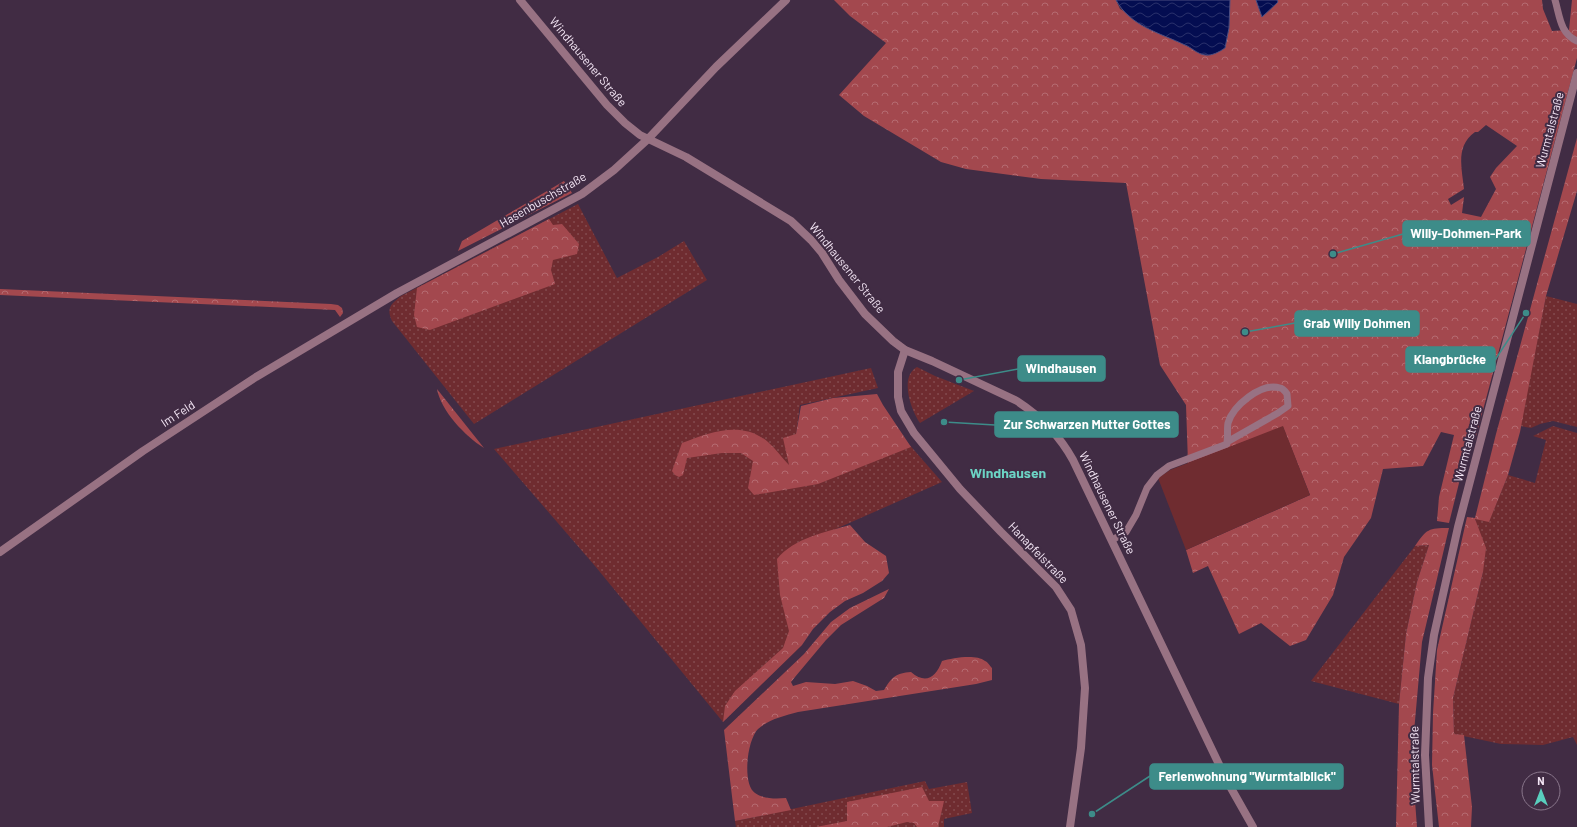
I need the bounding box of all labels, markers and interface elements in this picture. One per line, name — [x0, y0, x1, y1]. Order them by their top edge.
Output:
street label: Windhausener Straße — [547, 14, 630, 109]
street label: Wurmtalstraße — [1532, 90, 1566, 169]
street label: Hasenbuschstraße — [497, 169, 588, 230]
street label: Windhausener Straße — [807, 219, 889, 315]
callout: Willy-Dohmen-Park — [1403, 221, 1530, 246]
text: Willy-Dohmen-Park — [1410, 225, 1522, 241]
callout: Grab Willy Dohmen — [1295, 311, 1419, 336]
text: Grab Willy Dohmen — [1303, 315, 1411, 331]
callout: Klangbrücke — [1406, 347, 1495, 372]
text: Klangbrücke — [1414, 351, 1486, 367]
callout: Windhausen — [1018, 356, 1105, 381]
text: Windhausen — [1026, 360, 1096, 376]
street label: Im Feld — [158, 397, 197, 429]
street label: Wurmtalstraße — [1450, 404, 1484, 483]
callout: Zur Schwarzen Mutter Gottes — [995, 412, 1178, 437]
text: Zur Schwarzen Mutter Gottes — [1003, 416, 1171, 432]
street label: Windhausener Straße — [1077, 449, 1139, 556]
district label: Windhausen — [970, 464, 1046, 481]
street label: Hanapfelstraße — [1006, 519, 1071, 586]
street label: Wurmtalstraße — [1406, 726, 1422, 804]
callout: Ferienwohnung "Wurmtalblick" — [1150, 764, 1343, 789]
text: Ferienwohnung "Wurmtalblick" — [1158, 768, 1336, 784]
north arrow — [1521, 771, 1561, 811]
text: N — [1537, 774, 1545, 787]

